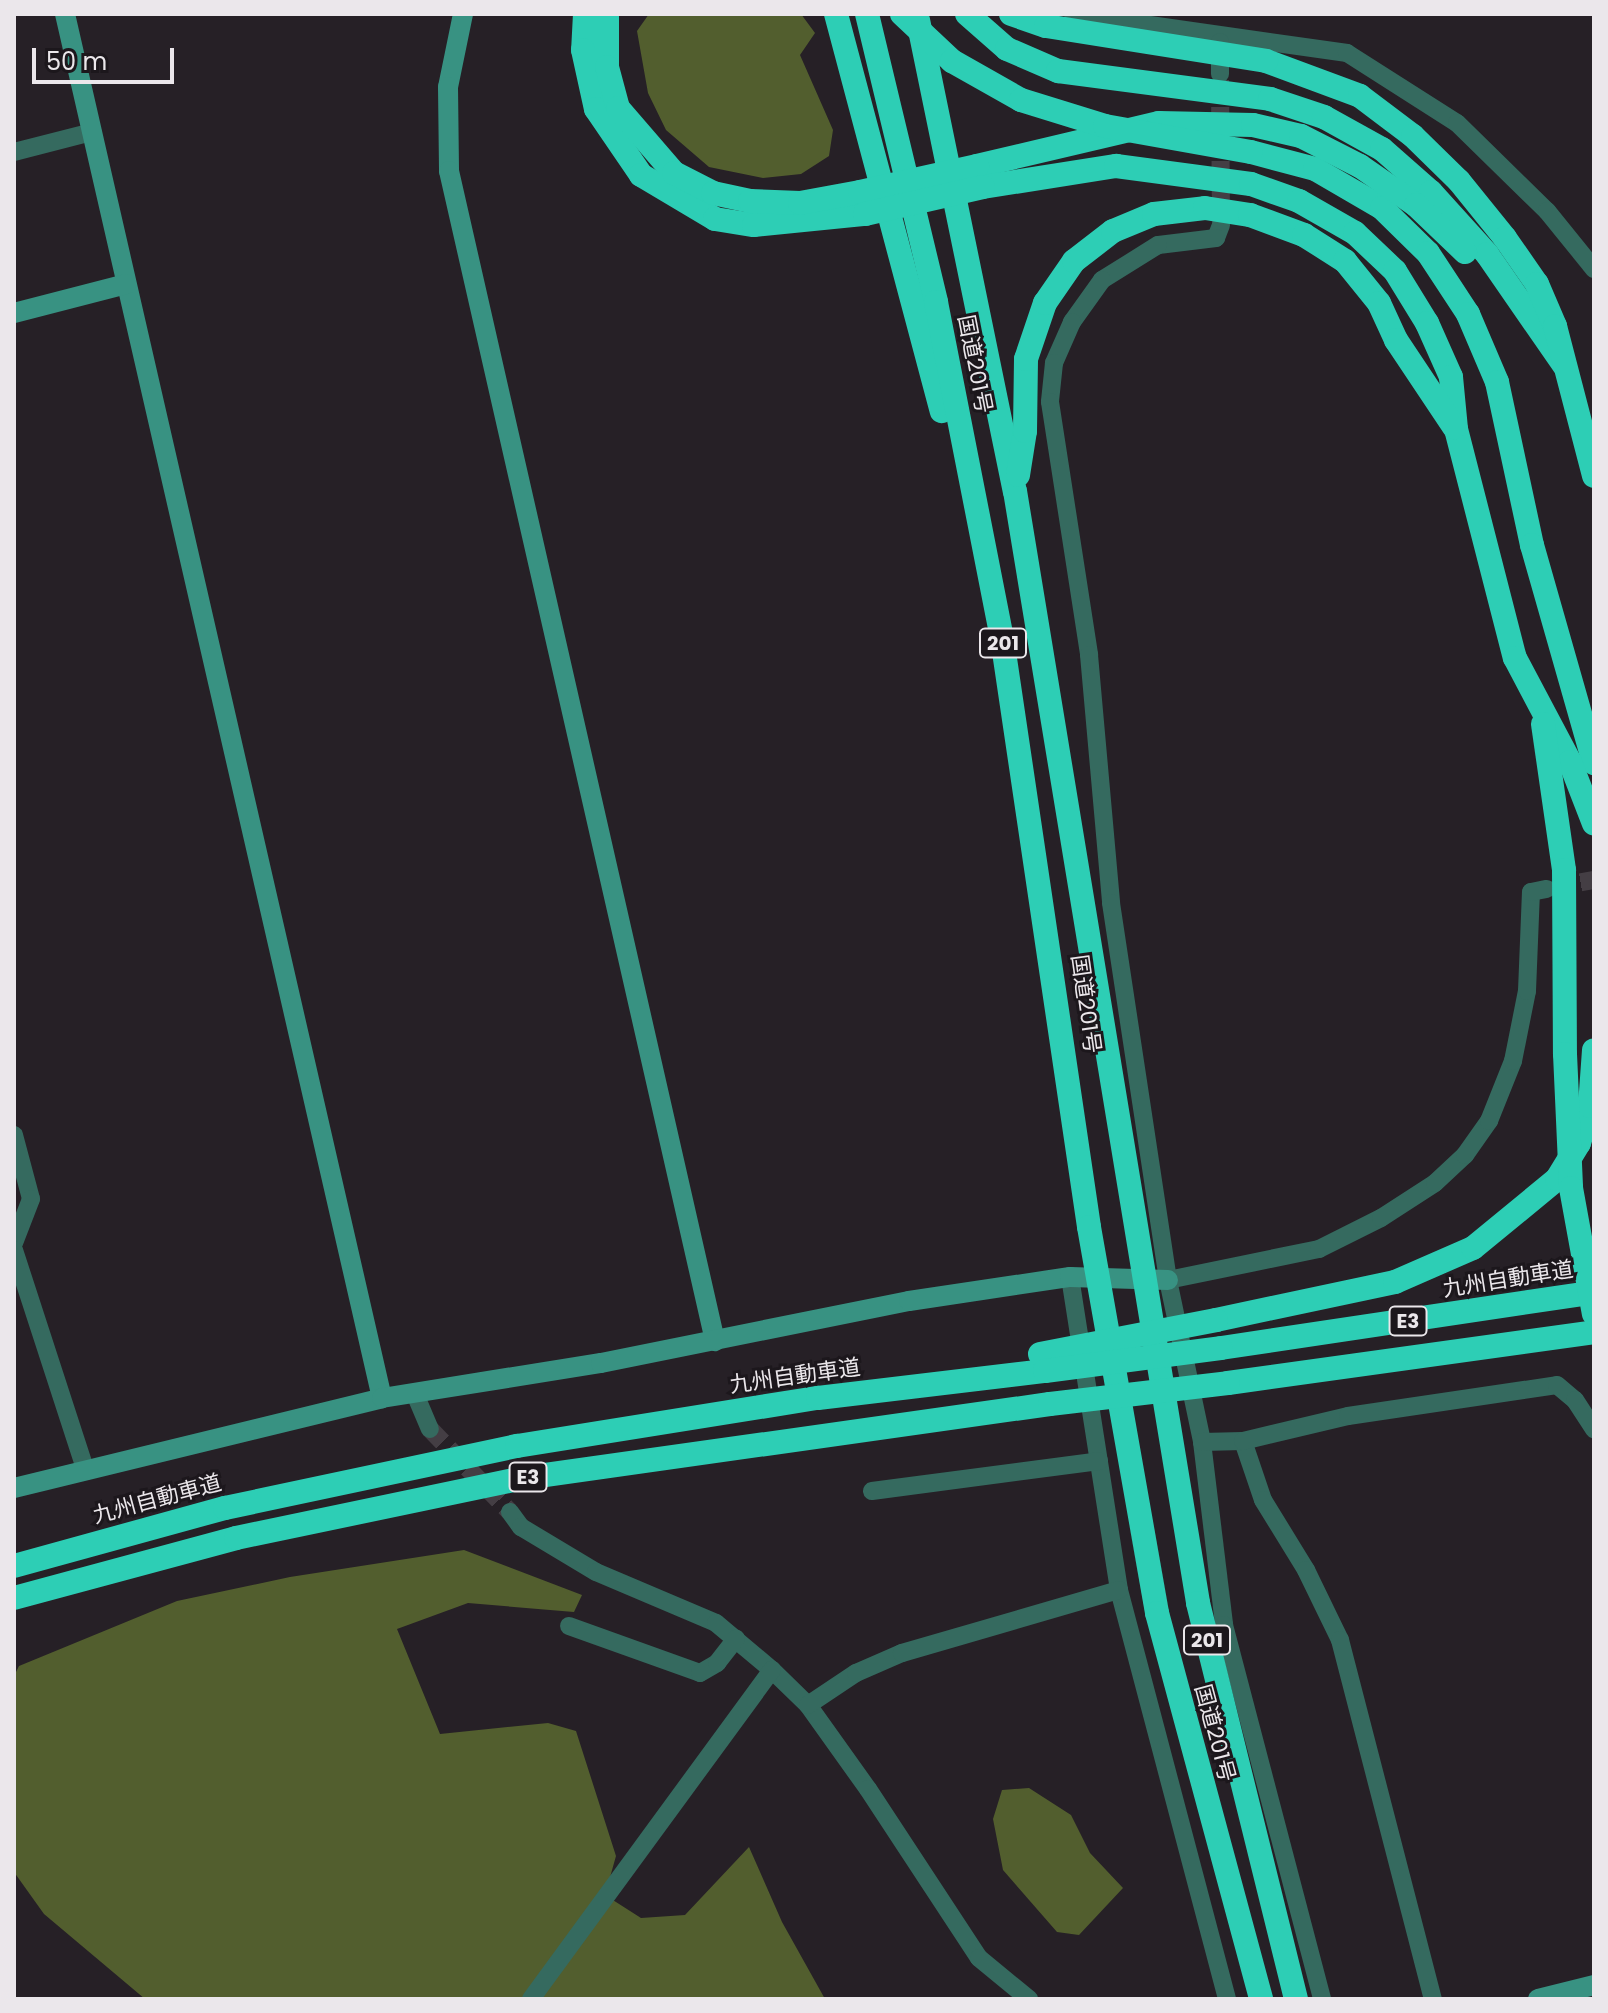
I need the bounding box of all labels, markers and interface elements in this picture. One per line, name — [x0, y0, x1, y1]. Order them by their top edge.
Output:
scale bar — [36, 32, 178, 82]
text: 50 m — [46, 45, 107, 78]
street label: 国道201号 — [953, 313, 997, 415]
road number: 201 — [979, 627, 1027, 659]
street label: 国道201号 — [1066, 953, 1106, 1055]
street label: 九州自動車道 — [1441, 1256, 1575, 1302]
road number: E3 — [1388, 1305, 1428, 1337]
street label: 九州自動車道 — [728, 1354, 862, 1398]
road number: E3 — [508, 1461, 548, 1493]
street label: 九州自動車道 — [90, 1469, 224, 1529]
road number: 201 — [1183, 1624, 1231, 1656]
street label: 国道201号 — [1189, 1682, 1241, 1784]

